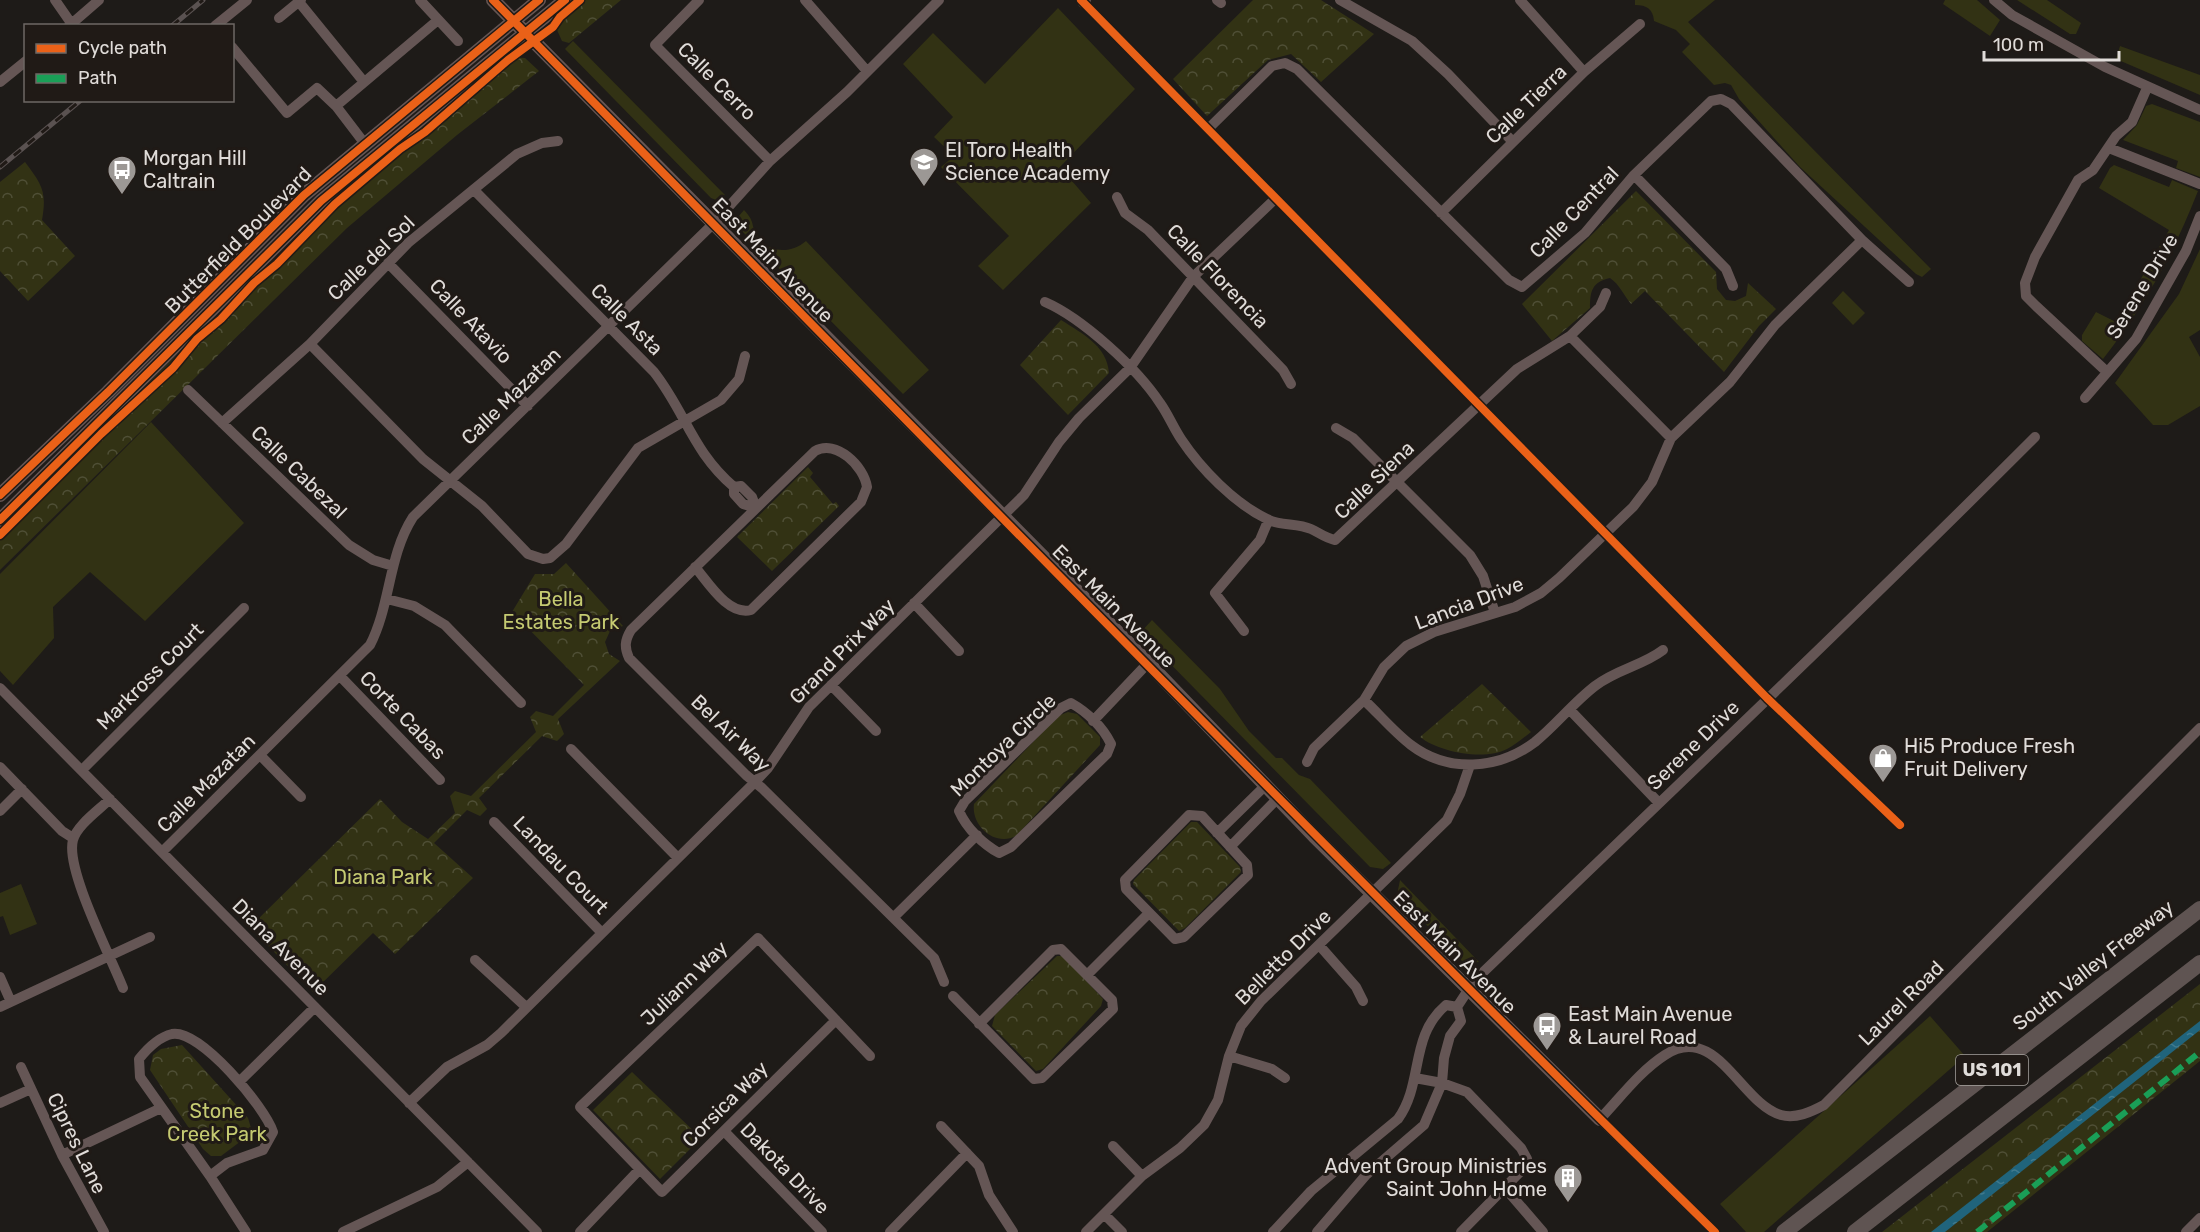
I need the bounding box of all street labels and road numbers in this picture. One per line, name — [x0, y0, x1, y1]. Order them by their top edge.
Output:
street label: Calle Cerro — [673, 37, 761, 125]
street label: Calle Tierra — [1481, 59, 1571, 149]
street label: Calle Central — [1524, 161, 1624, 263]
street label: Butterfield Boulevard — [160, 162, 316, 318]
street label: East Main Avenue — [707, 193, 839, 327]
street label: Calle del Sol — [322, 211, 420, 305]
street label: Calle Florencia — [1162, 219, 1274, 333]
street label: Serene Drive — [2101, 229, 2183, 343]
street label: Calle Atavio — [425, 274, 517, 368]
street label: Calle Asta — [586, 278, 668, 360]
street label: Calle Mazatan — [456, 342, 566, 450]
street label: Calle Cabezal — [246, 420, 352, 524]
street label: Calle Siena — [1329, 436, 1419, 524]
street label: East Main Avenue — [1047, 539, 1181, 673]
street label: Lancia Drive — [1411, 571, 1527, 635]
street label: Grand Prix Way — [784, 593, 900, 709]
street label: Markross Court — [92, 617, 209, 734]
street label: Corte Cabas — [355, 666, 451, 764]
street label: Bel Air Way — [686, 689, 776, 777]
street label: Montoya Circle — [945, 689, 1061, 801]
street label: Serene Drive — [1642, 695, 1744, 795]
street label: Calle Mazatan — [152, 729, 260, 837]
street label: Landau Court — [508, 811, 614, 919]
street label: East Main Avenue — [1388, 885, 1522, 1019]
street label: Diana Avenue — [228, 894, 334, 1000]
street label: South Valley Freeway — [2008, 895, 2178, 1035]
street label: Belletto Drive — [1230, 904, 1336, 1010]
street label: Juliann Way — [636, 936, 732, 1030]
street label: Laurel Road — [1854, 956, 1948, 1050]
road number: US 101 — [1956, 1055, 2028, 1085]
street label: Corsica Way — [677, 1056, 773, 1152]
street label: Cipres Lane — [42, 1089, 112, 1197]
street label: Dakota Drive — [735, 1117, 835, 1219]

